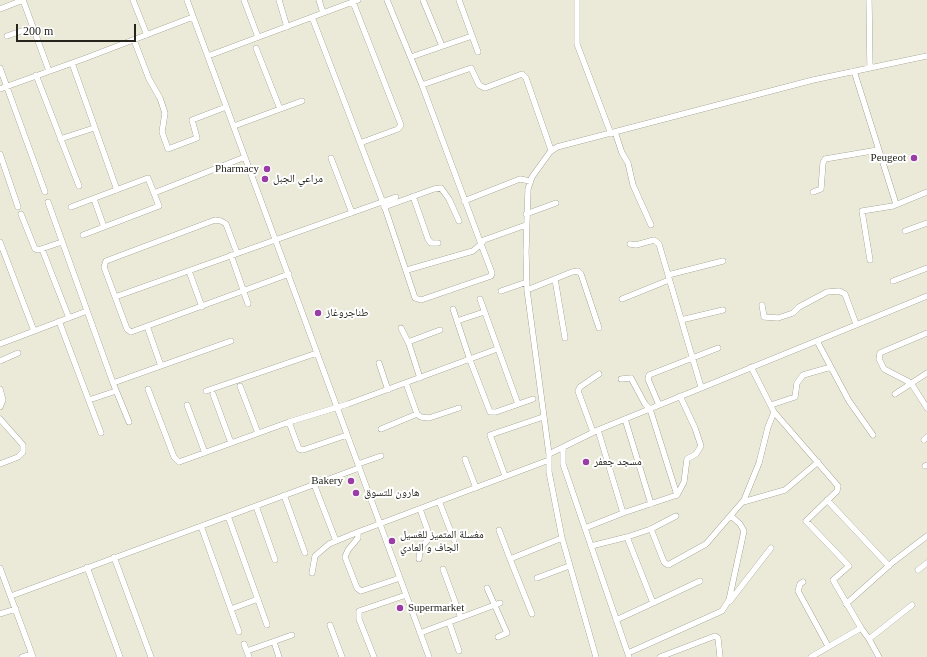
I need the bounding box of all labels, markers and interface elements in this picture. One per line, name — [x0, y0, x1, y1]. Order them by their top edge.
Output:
scale bar — [18, 16, 138, 42]
text: 200 m — [23, 24, 53, 38]
place label: Peugeot — [871, 151, 906, 165]
marker: Peugeot — [909, 153, 919, 163]
place label: Pharmacy — [215, 162, 259, 176]
marker: Pharmacy — [262, 164, 272, 174]
place label: مراعي الجبل — [273, 172, 323, 186]
marker: مراعي الجبل — [260, 174, 270, 184]
place label: طناجروغاز — [326, 306, 368, 320]
marker: طناجروغاز — [313, 308, 323, 318]
place label: مسجد جعفر — [594, 455, 642, 469]
marker: مسجد جعفر — [581, 457, 591, 467]
place label: Bakery — [311, 474, 343, 488]
marker: Bakery — [346, 476, 356, 486]
place label: هارون للتسوق — [364, 486, 420, 500]
marker: هارون للتسوق — [351, 488, 361, 498]
place label: مغسلة المتميز للغسيل الجاف و العادي — [400, 528, 484, 554]
marker: مغسلة المتميز للغسيل الجاف و العادي — [387, 536, 397, 546]
place label: Supermarket — [408, 601, 464, 615]
marker: Supermarket — [395, 603, 405, 613]

